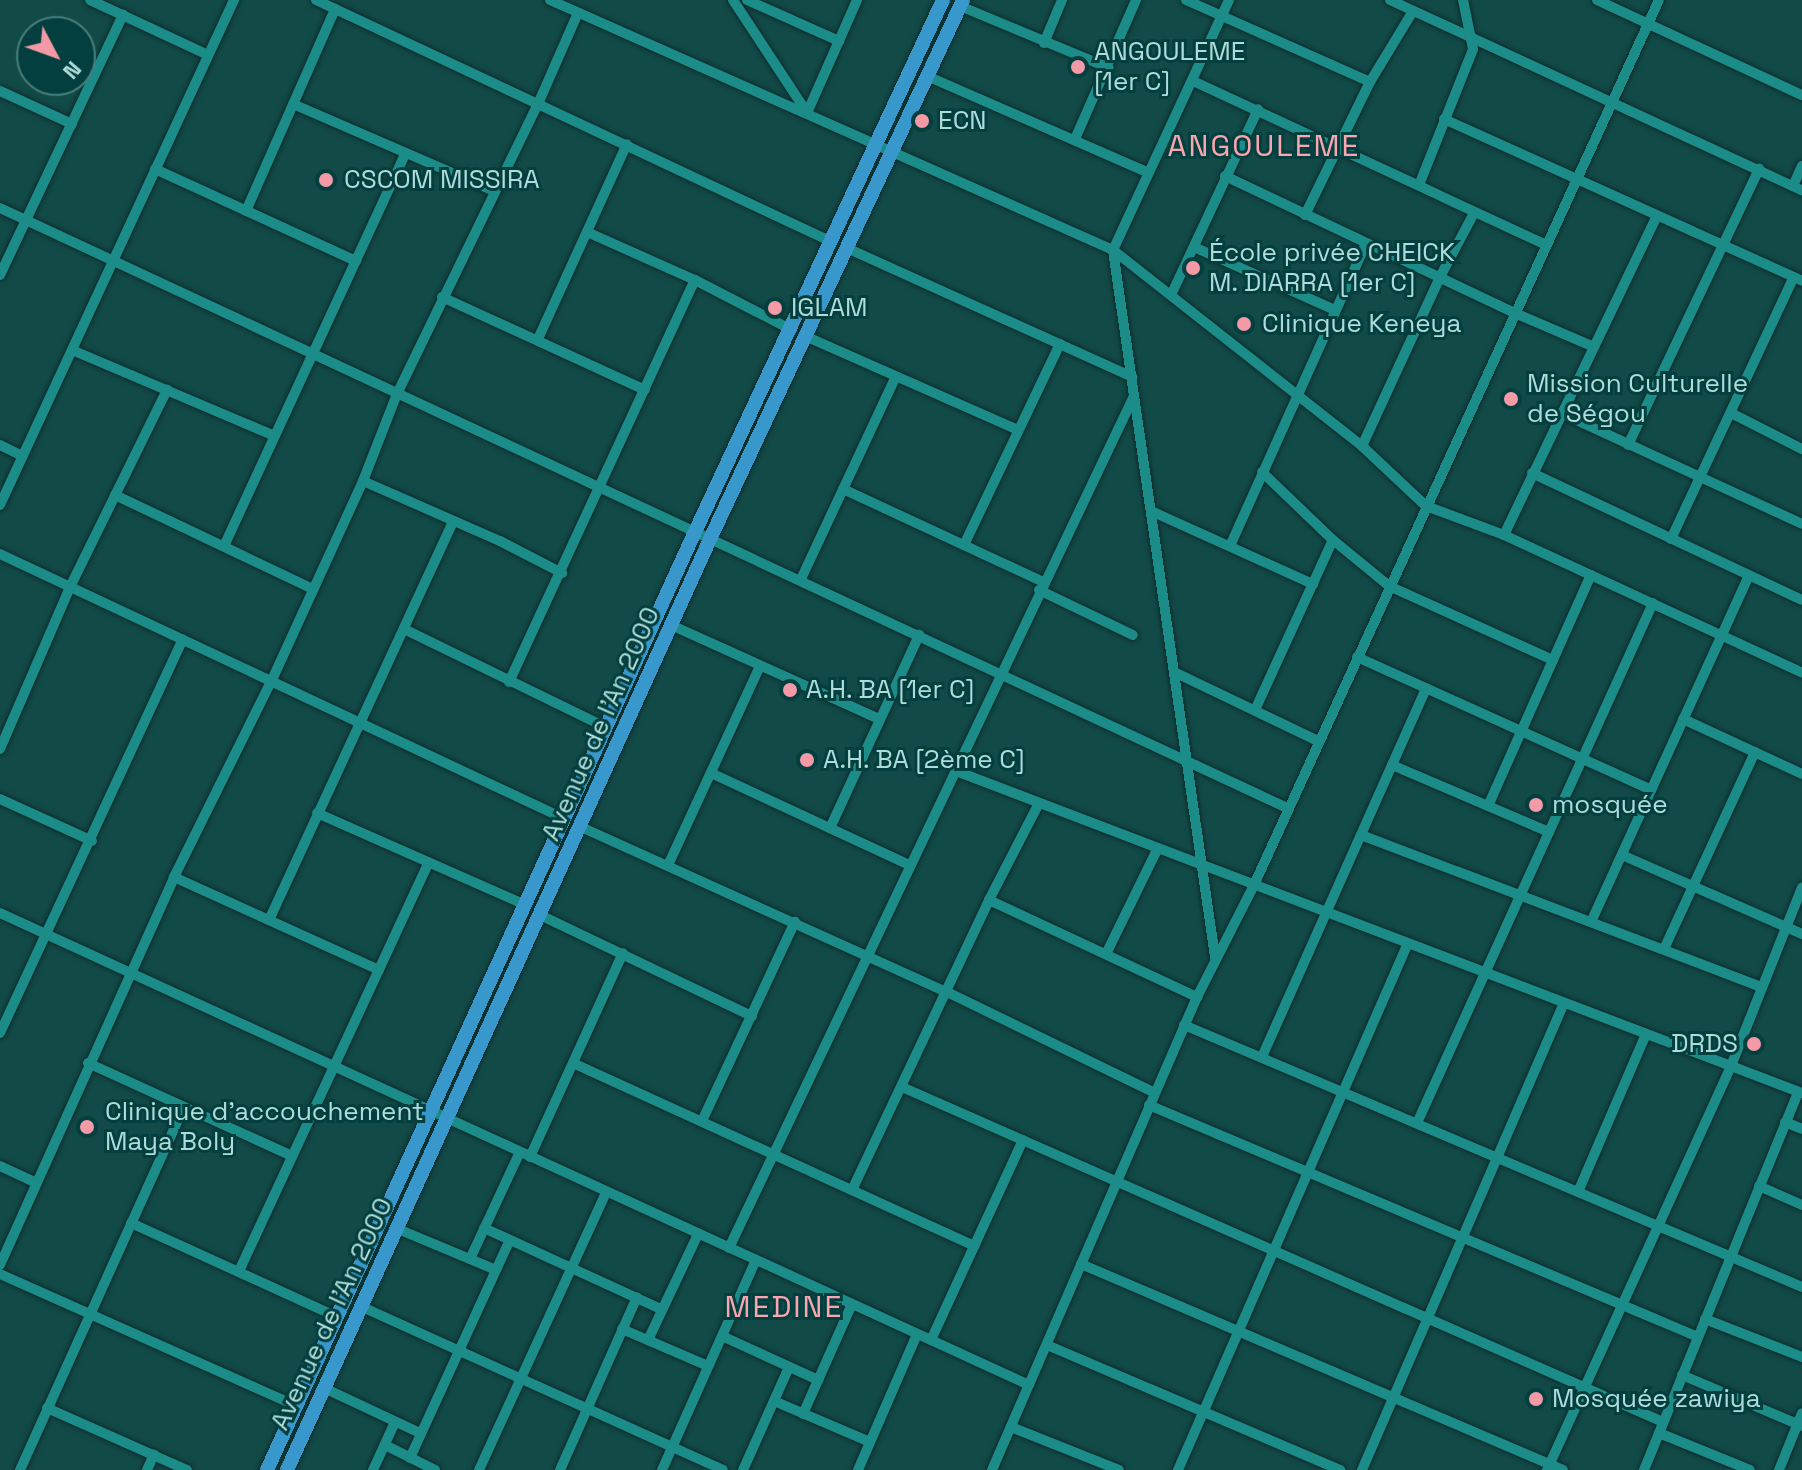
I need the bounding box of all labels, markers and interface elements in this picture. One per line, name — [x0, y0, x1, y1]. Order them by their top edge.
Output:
north arrow — [16, 16, 96, 96]
place label: ANGOULEME [1er C] — [1094, 36, 1245, 98]
text: N — [57, 56, 88, 85]
marker: ANGOULEME [1er C] — [1069, 58, 1087, 76]
place label: ECN — [938, 105, 987, 137]
marker: ECN — [913, 112, 931, 130]
district label: ANGOULEME — [1168, 128, 1360, 164]
place label: CSCOM MISSIRA — [344, 164, 540, 196]
marker: CSCOM MISSIRA — [315, 169, 337, 191]
place label: École privée CHEICK M. DIARRA [1er C] — [1209, 237, 1455, 298]
marker: École privée CHEICK M. DIARRA [1er C] — [1184, 259, 1202, 277]
place label: IGLAM — [791, 292, 868, 324]
marker: IGLAM — [766, 299, 784, 317]
place label: Clinique Keneya — [1262, 308, 1461, 340]
marker: Clinique Keneya — [1233, 313, 1255, 335]
place label: Mission Culturelle de Ségou — [1527, 368, 1748, 430]
marker: Mission Culturelle de Ségou — [1502, 390, 1520, 408]
street label: Avenue de l'An 2000 — [535, 602, 667, 846]
place label: A.H. BA [1er C] — [806, 674, 976, 706]
marker: A.H. BA [1er C] — [781, 681, 799, 699]
place label: A.H. BA [2ème C] — [823, 744, 1026, 776]
marker: A.H. BA [2ème C] — [798, 751, 816, 769]
place label: mosquée — [1552, 789, 1668, 821]
marker: mosquée — [1527, 796, 1545, 814]
place label: DRDS — [1671, 1028, 1738, 1060]
marker: DRDS — [1745, 1035, 1763, 1053]
place label: Clinique d'accouchement Maya Boly — [105, 1096, 424, 1158]
marker: Clinique d'accouchement Maya Boly — [76, 1116, 98, 1138]
street label: Avenue de l'An 2000 — [264, 1193, 400, 1435]
district label: MEDINE — [725, 1289, 843, 1325]
place label: Mosquée zawiya — [1552, 1383, 1761, 1415]
marker: Mosquée zawiya — [1527, 1390, 1545, 1408]

